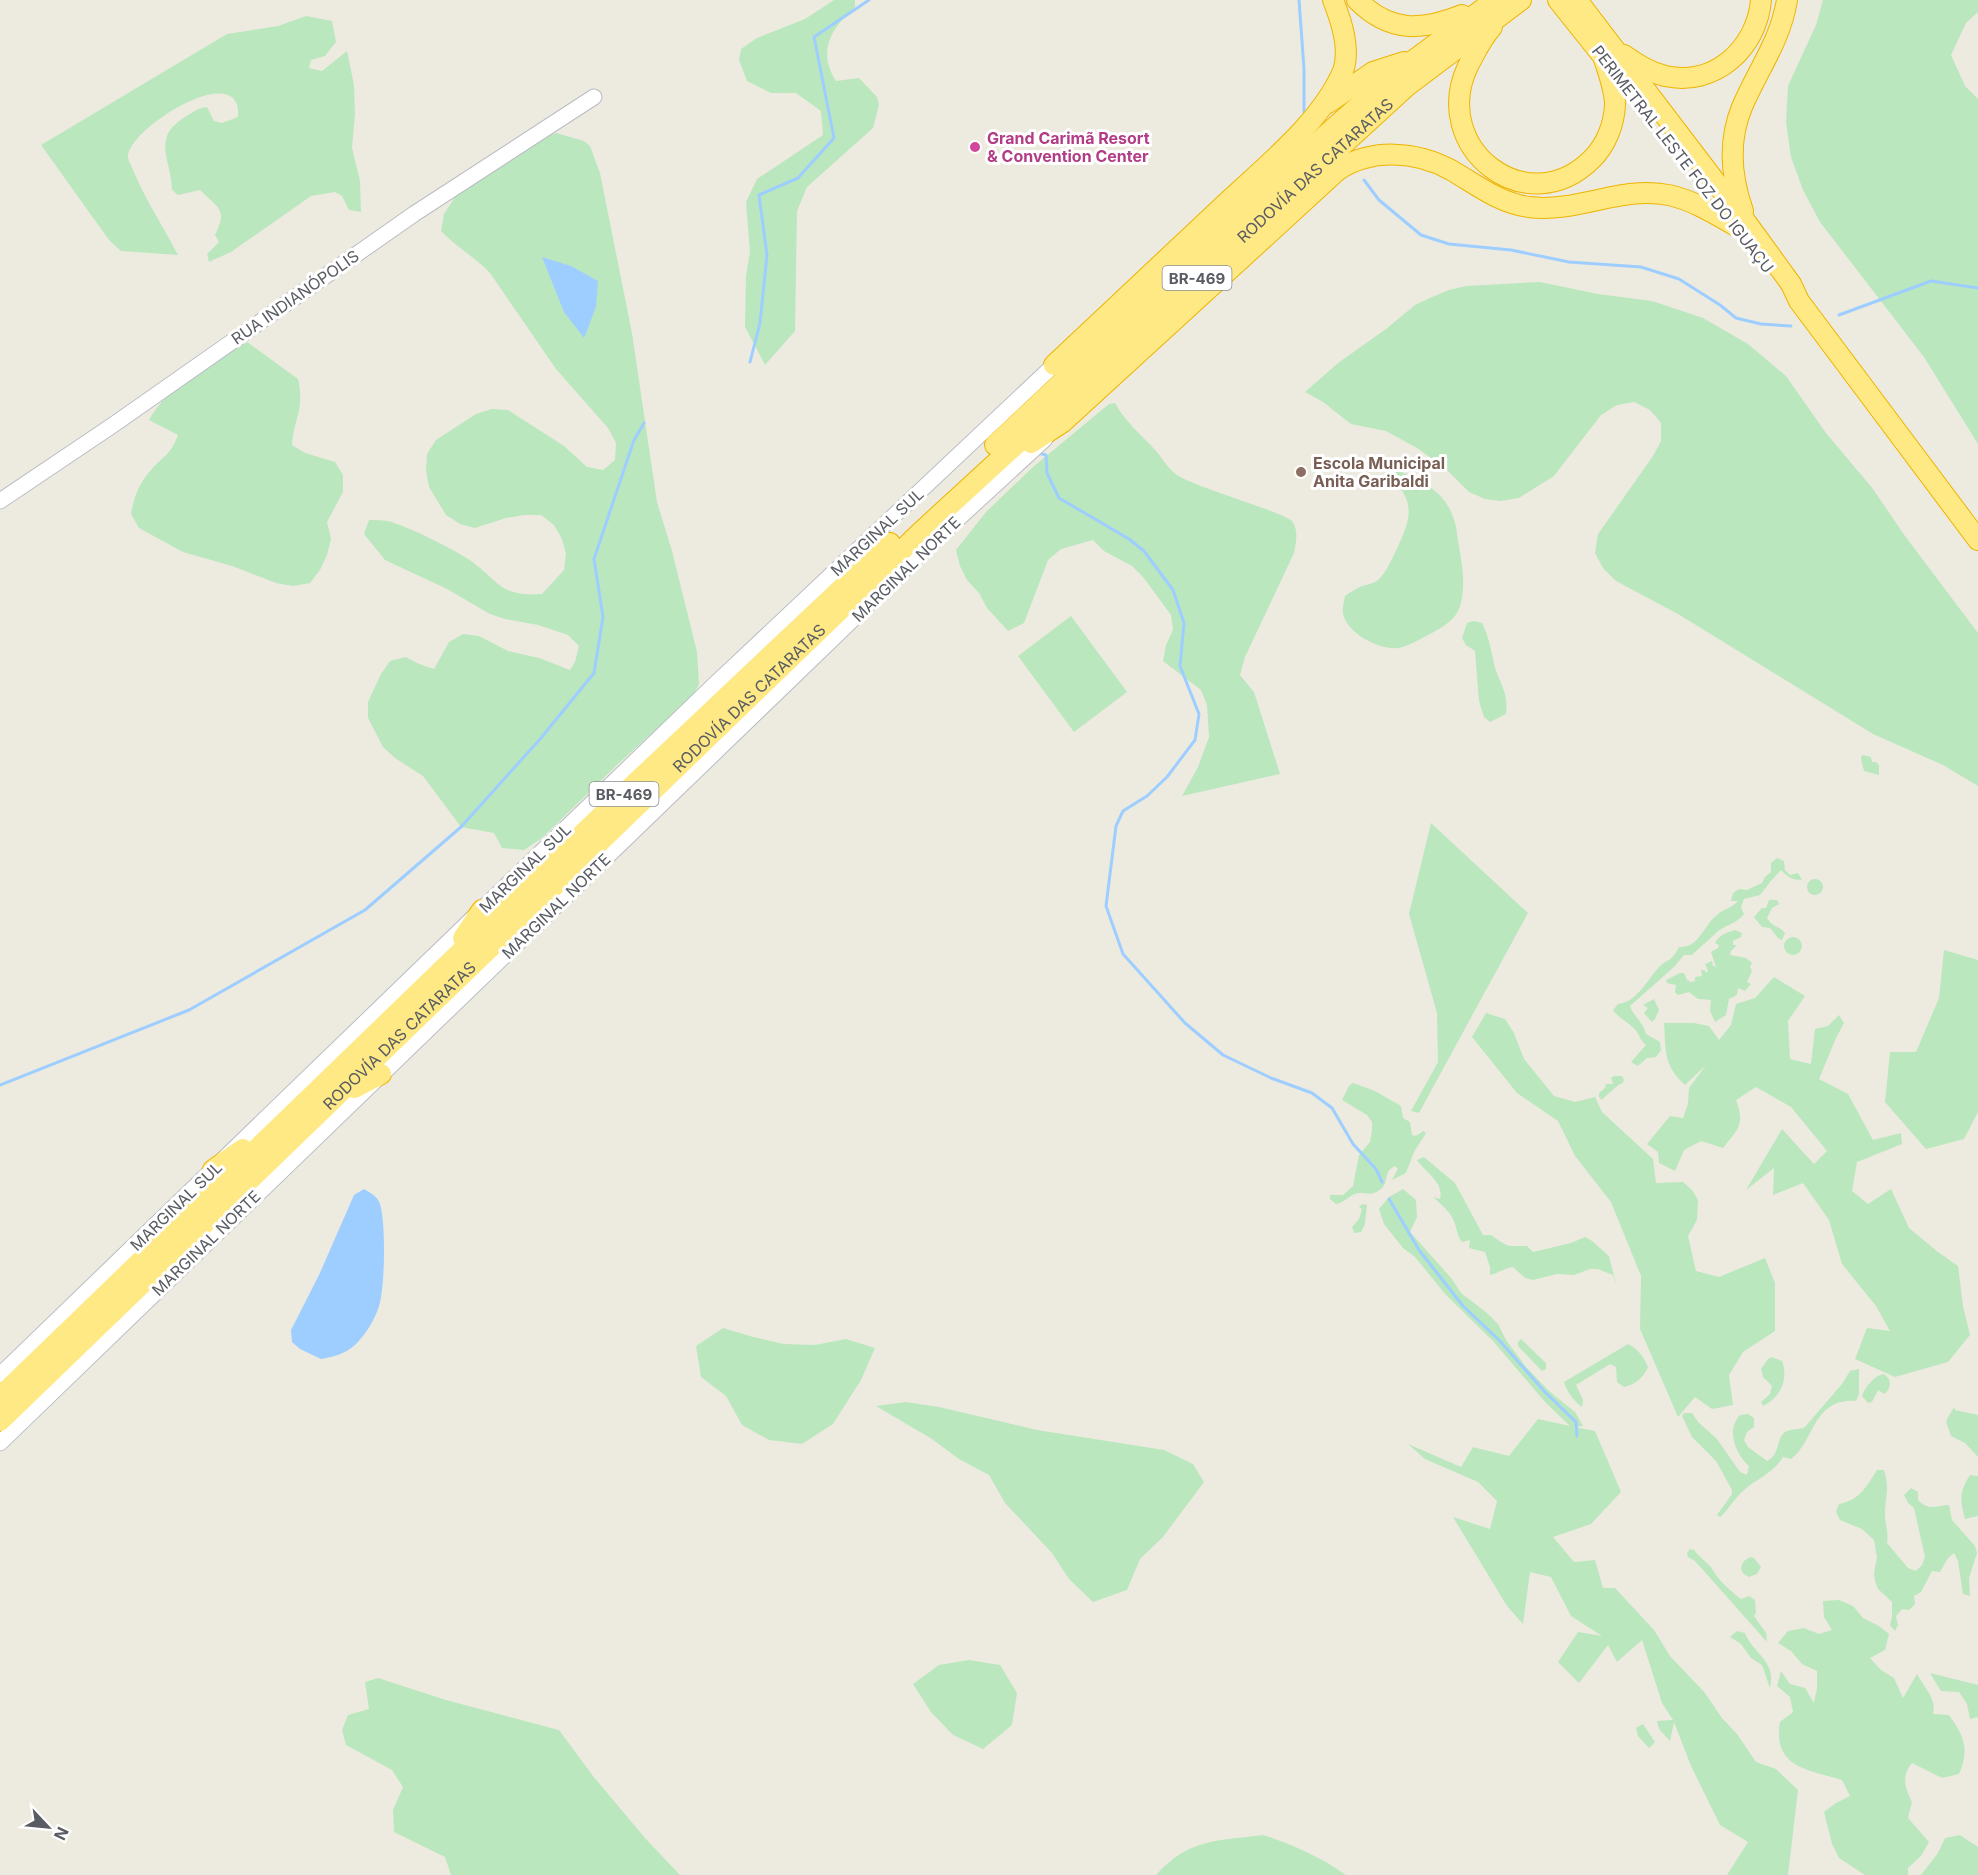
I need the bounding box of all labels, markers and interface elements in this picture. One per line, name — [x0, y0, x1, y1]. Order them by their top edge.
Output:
street label: PERIMETRAL LESTE FOZ DO IGUAÇU — [1588, 41, 1778, 277]
street label: RODOVÍA DAS CATARATAS — [1233, 94, 1397, 247]
place label: Grand Carimã Resort & Convention Center — [987, 128, 1150, 166]
marker: Grand Carimã Resort & Convention Center — [968, 140, 982, 154]
street label: RUA INDIANÓPOLIS — [227, 245, 363, 349]
road number: BR-469 — [1162, 266, 1232, 290]
place label: Escola Municipal Anita Garibaldi — [1313, 453, 1445, 491]
marker: Escola Municipal Anita Garibaldi — [1294, 465, 1308, 479]
street label: MARGINAL SUL — [826, 484, 928, 580]
street label: MARGINAL NORTE — [848, 512, 964, 626]
street label: RODOVÍA DAS CATARATAS — [668, 620, 830, 776]
road number: BR-469 — [590, 782, 658, 806]
street label: MARGINAL SUL — [475, 819, 575, 917]
street label: MARGINAL NORTE — [498, 849, 614, 963]
street label: RODOVÍA DAS CATARATAS — [319, 957, 480, 1114]
street label: MARGINAL SUL — [126, 1157, 226, 1255]
street label: MARGINAL NORTE — [148, 1186, 264, 1300]
north arrow — [18, 1797, 78, 1857]
text: N — [50, 1824, 73, 1843]

